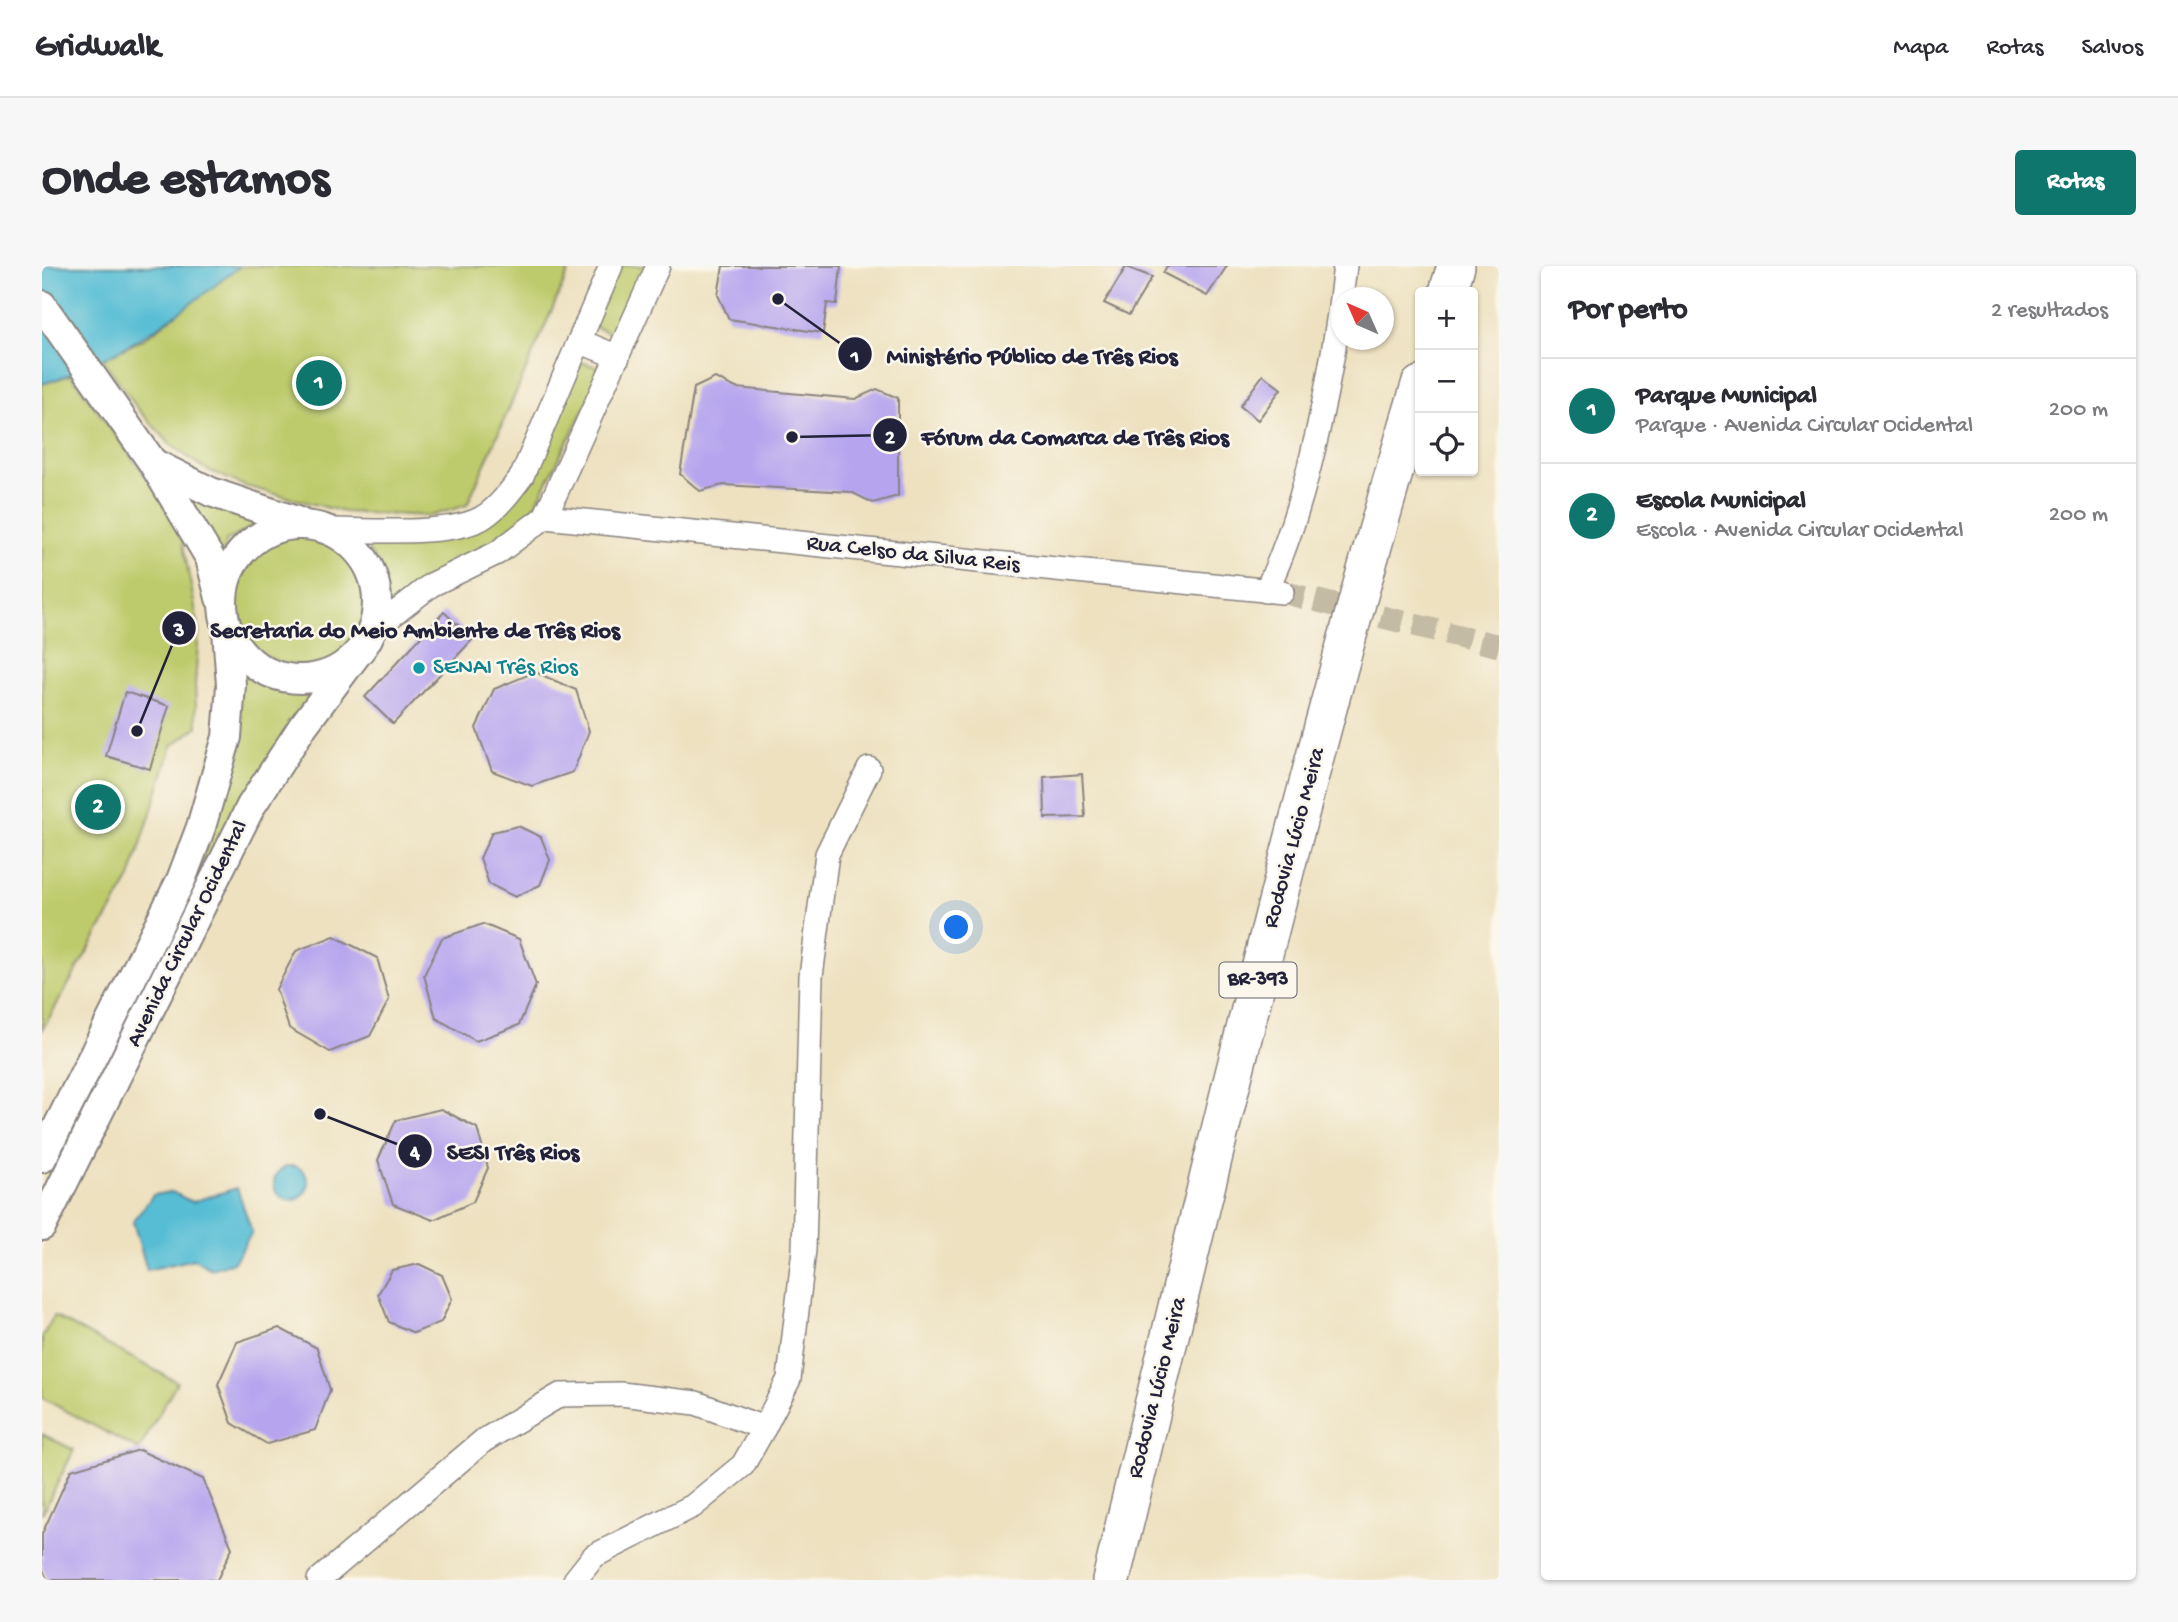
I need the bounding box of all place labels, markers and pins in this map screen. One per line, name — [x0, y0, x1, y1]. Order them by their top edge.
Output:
callout: Ministério Público de Três Rios — [838, 332, 1192, 377]
pin: 1 — [296, 357, 342, 409]
callout: Fórum da Comarca de Três Rios — [872, 413, 1243, 458]
callout: Secretaria do Meio Ambiente de Três Rios — [161, 606, 634, 651]
place label: SENAI Três Rios — [433, 655, 578, 682]
marker: SENAI Três Rios — [411, 660, 427, 676]
pin: 2 — [75, 781, 121, 833]
callout: SESI Três Rios — [398, 1128, 593, 1173]

